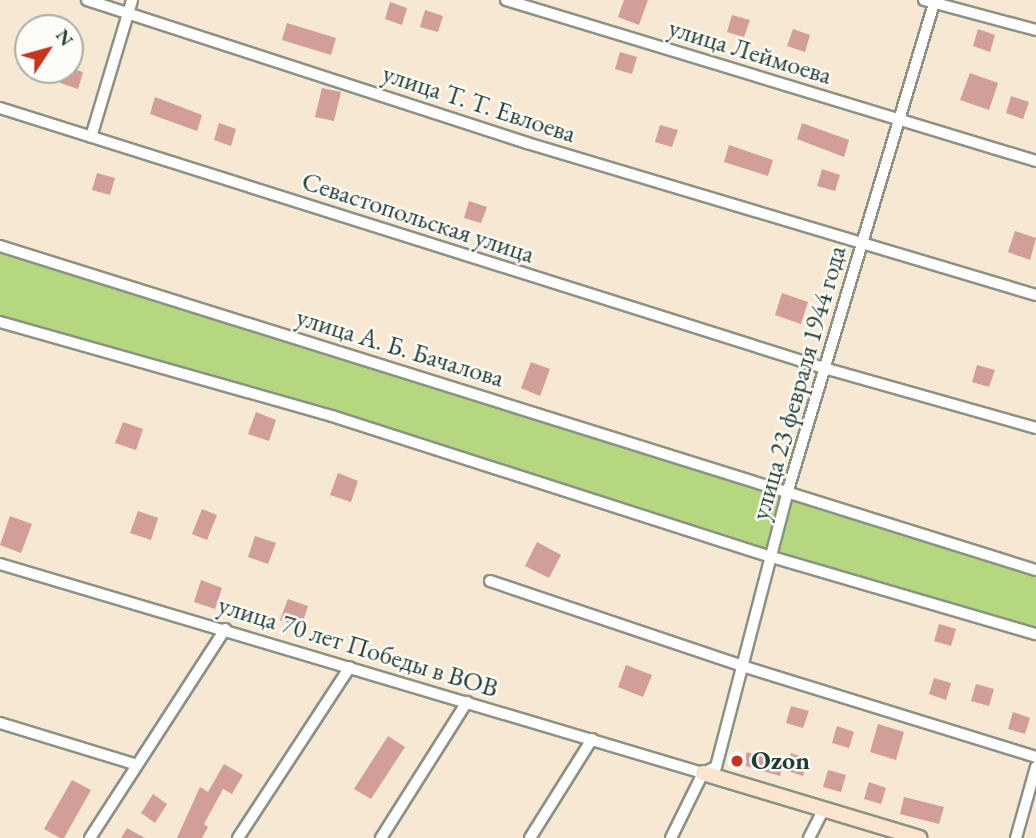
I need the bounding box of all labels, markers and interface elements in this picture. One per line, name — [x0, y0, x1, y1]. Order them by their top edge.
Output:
street label: улица Леймоева — [665, 12, 835, 92]
north arrow — [14, 14, 84, 84]
text: N — [50, 24, 79, 51]
street label: улица Т. Т. Евлоева — [378, 58, 580, 150]
street label: Севастопольская улица — [298, 166, 538, 270]
street label: улица 23 февраля 1944 года — [745, 242, 853, 524]
street label: улица А. Б. Бачалова — [292, 302, 508, 394]
street label: улица 70 лет Победы в ВОВ — [214, 590, 502, 704]
place label: Ozon — [751, 745, 810, 777]
marker: Ozon — [729, 753, 745, 769]

